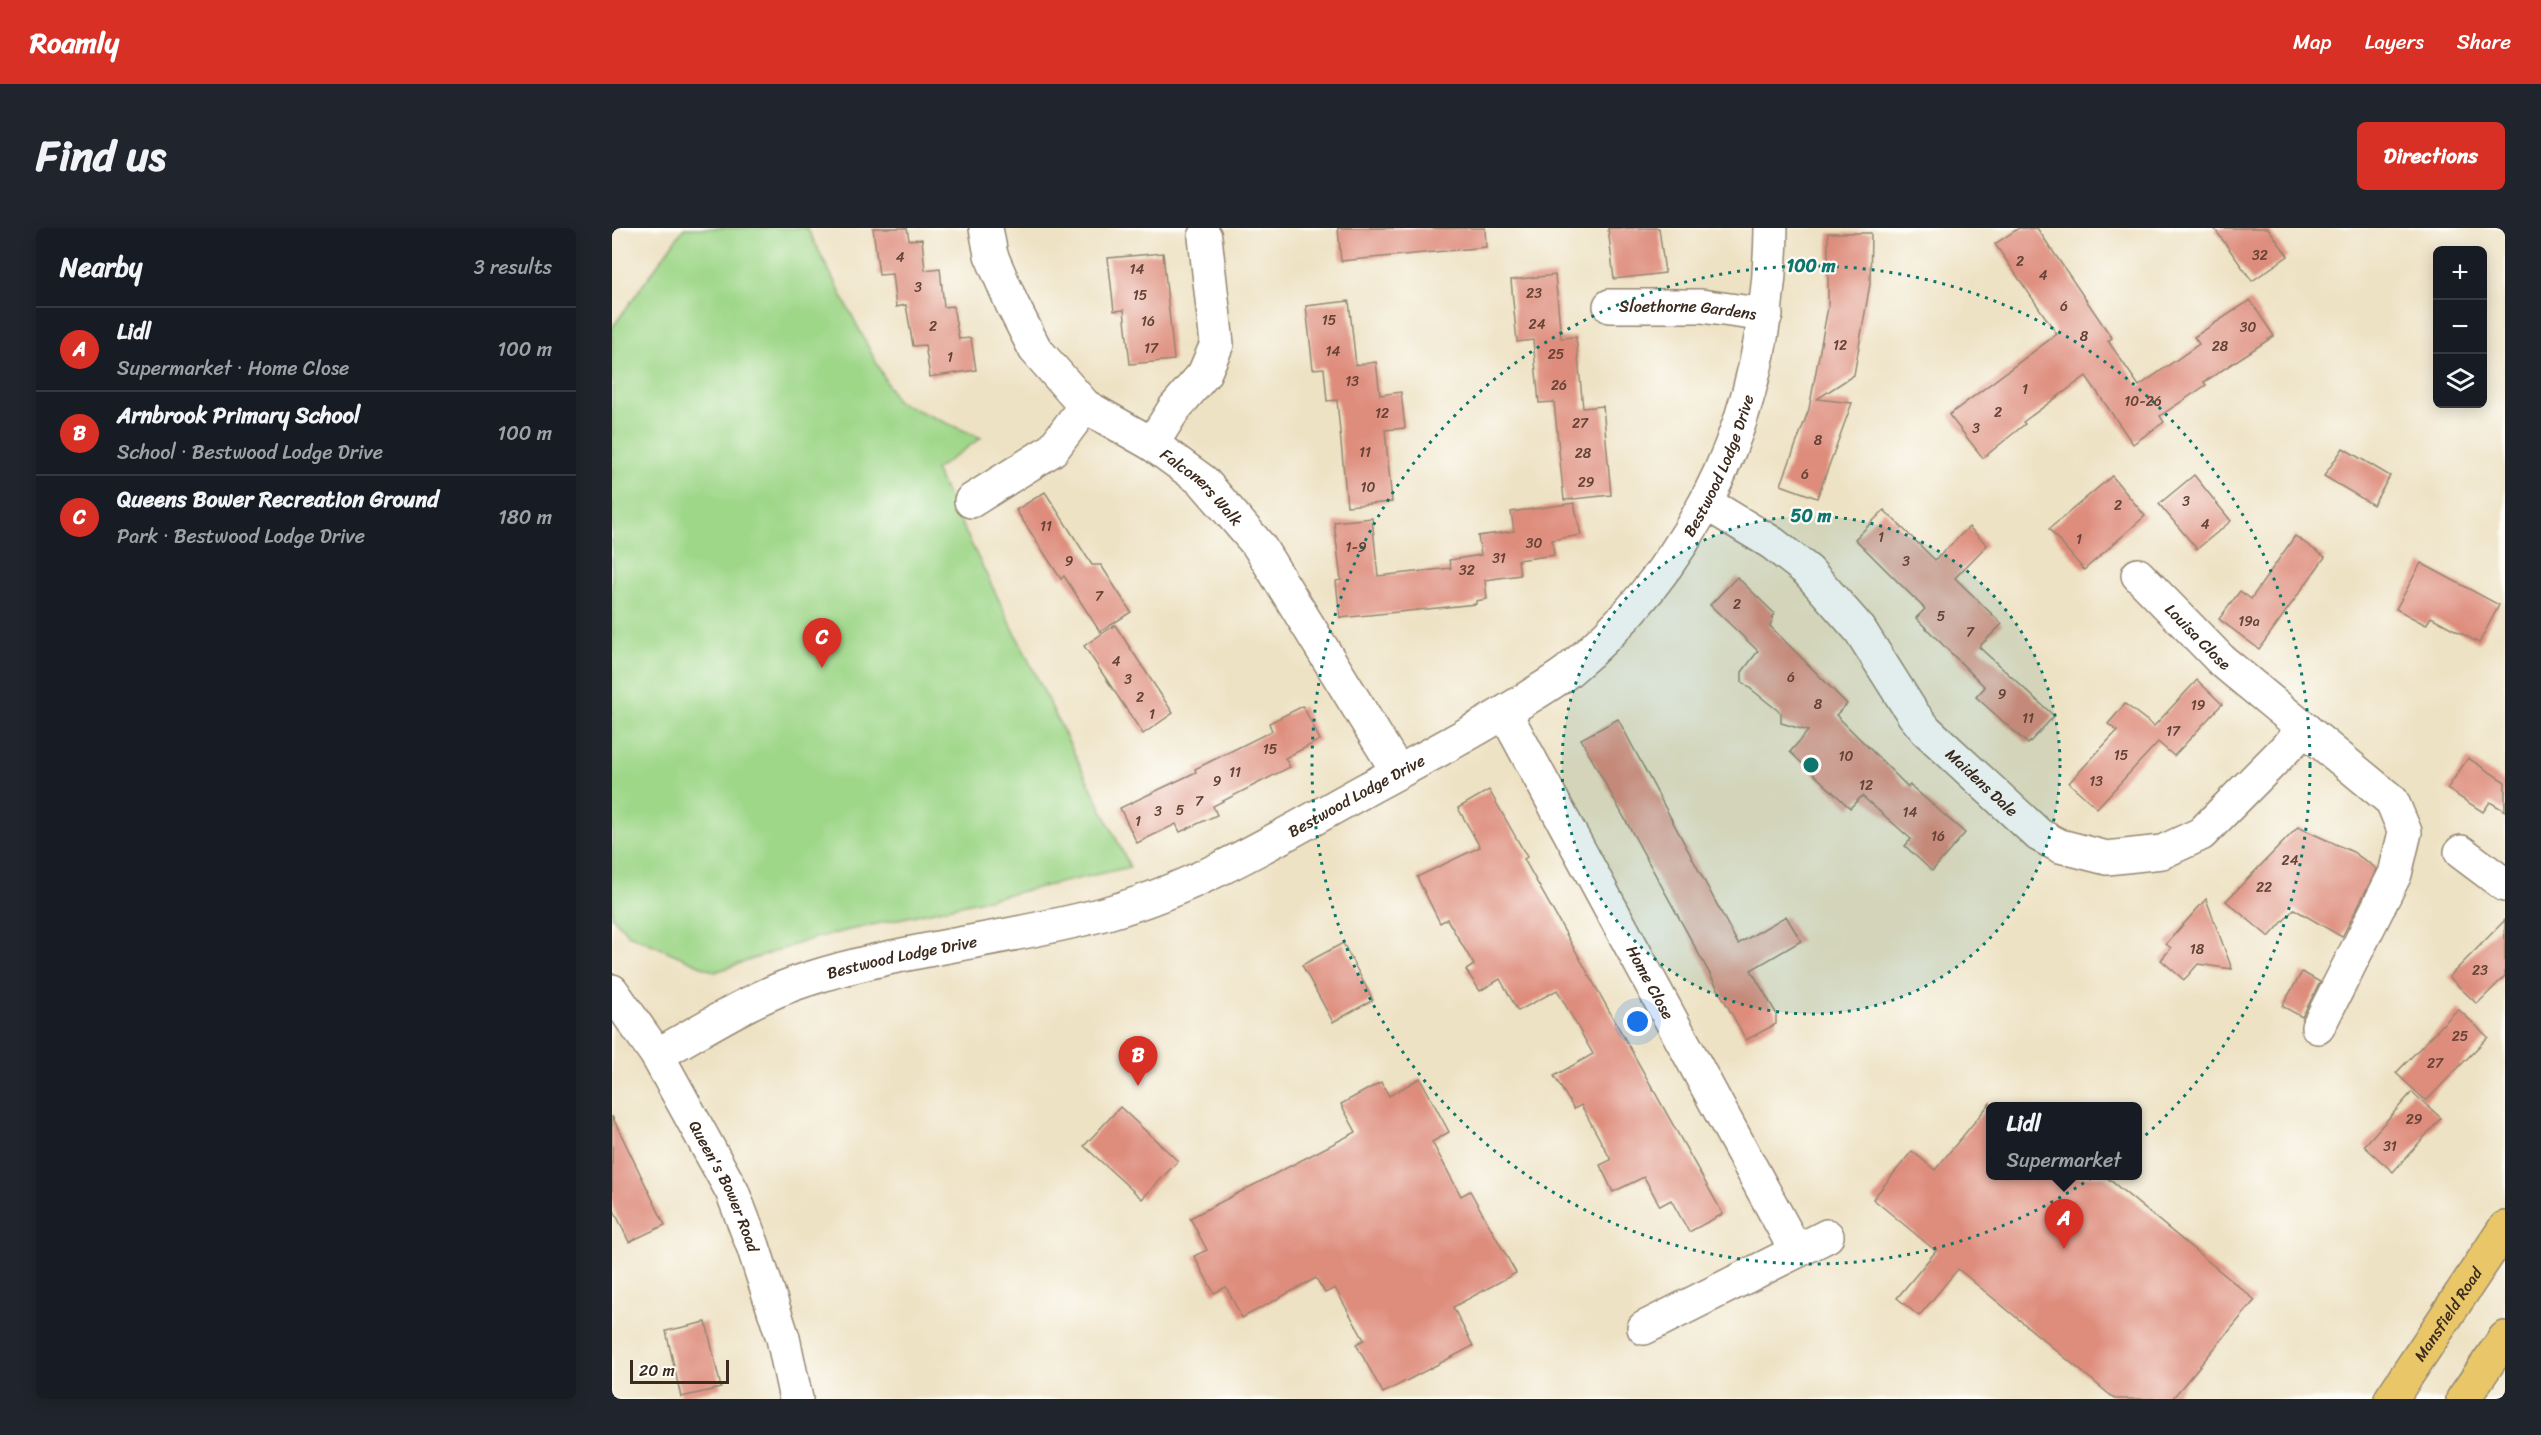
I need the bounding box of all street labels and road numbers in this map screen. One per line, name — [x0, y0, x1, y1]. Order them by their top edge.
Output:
street label: Sloethorne Gardens — [1619, 292, 1759, 328]
street label: Bestwood Lodge Drive — [1675, 391, 1762, 542]
street label: Falconers Walk — [1154, 440, 1251, 533]
street label: Louisa Close — [2158, 596, 2238, 678]
street label: Maidens Dale — [1939, 740, 2026, 824]
street label: Bestwood Lodge Drive — [1282, 746, 1430, 845]
street label: Bestwood Lodge Drive — [823, 926, 979, 987]
street label: Home Close — [1618, 939, 1683, 1025]
street label: Queen's Bower Road — [681, 1115, 769, 1257]
street label: Mansfield Road — [2405, 1260, 2491, 1367]

